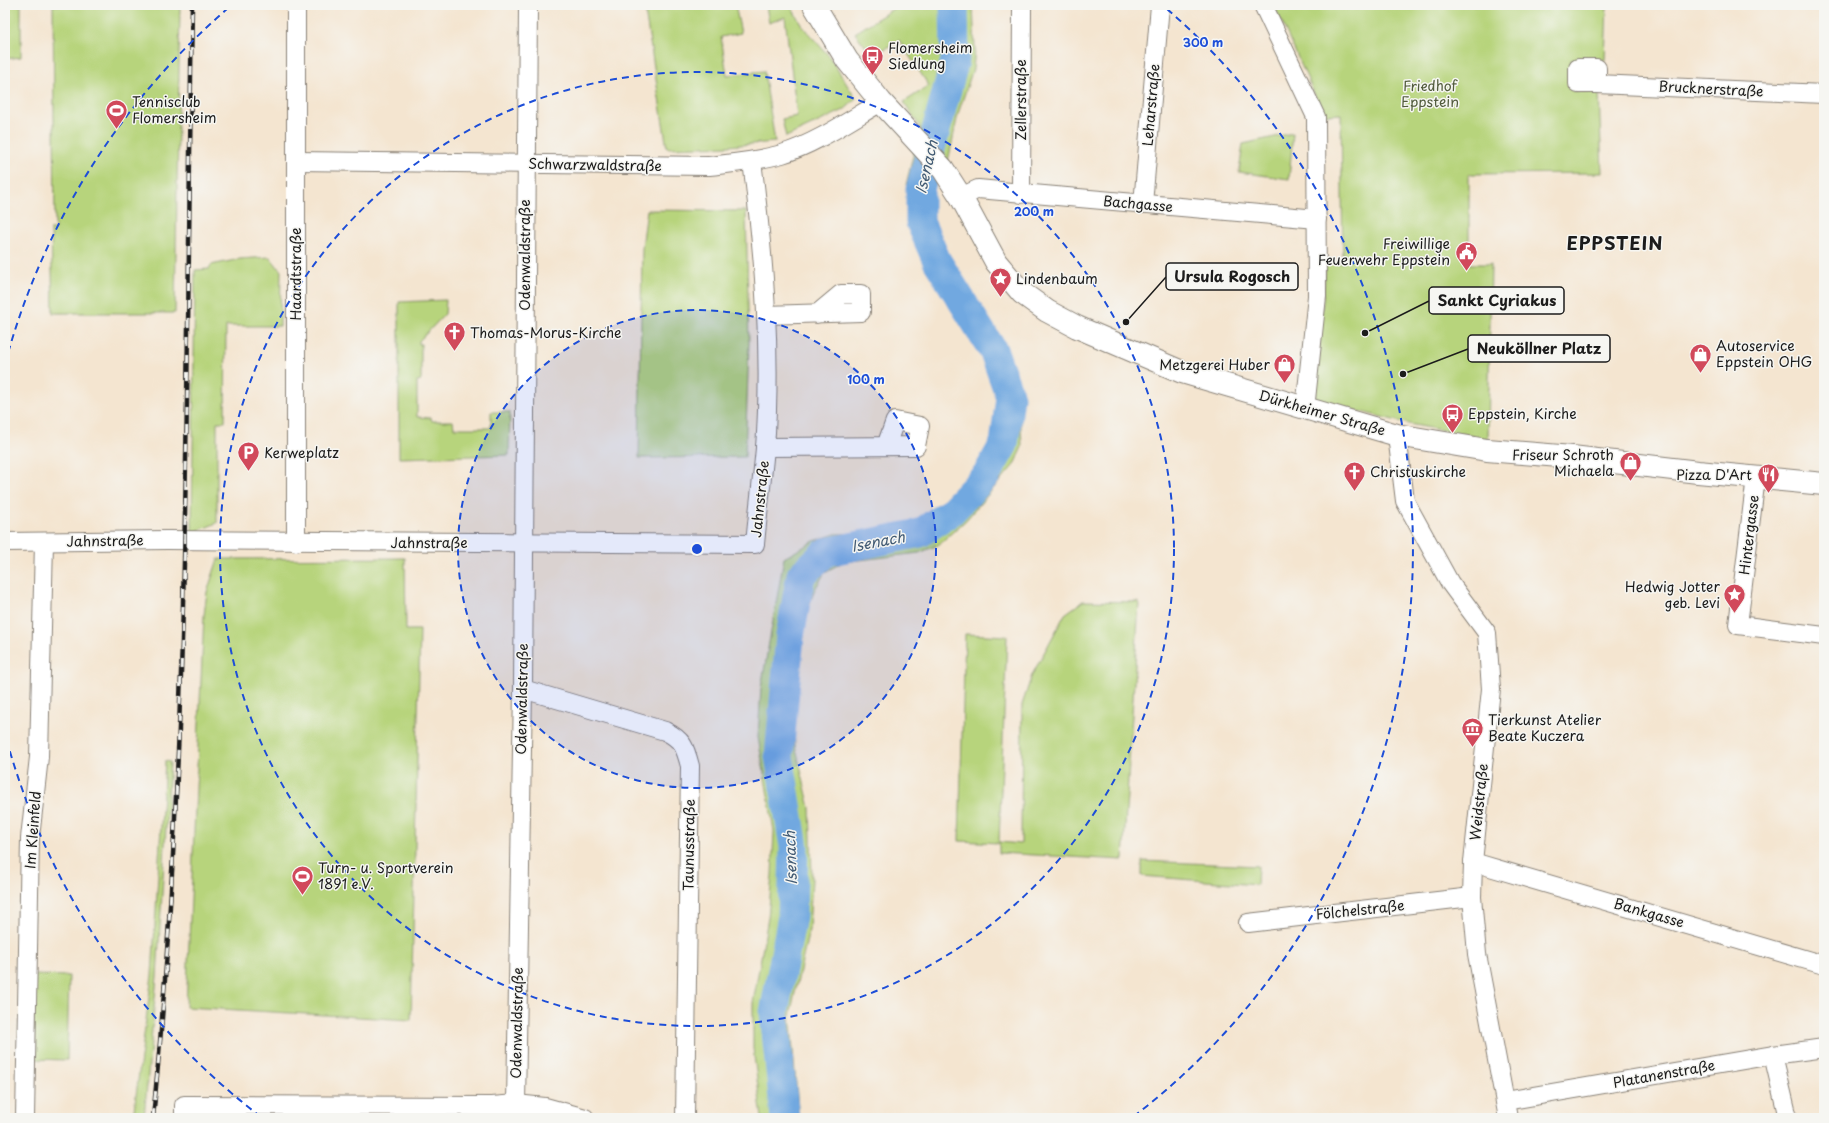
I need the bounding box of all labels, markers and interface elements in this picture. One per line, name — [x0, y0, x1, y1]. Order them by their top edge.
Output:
text: 300 m — [1183, 33, 1223, 51]
place label: Flomersheim Siedlung — [888, 37, 972, 74]
bus stop icon: Flomersheim Siedlung — [860, 43, 886, 76]
street label: Zellerstraße — [1010, 59, 1031, 141]
street label: Leharstraße — [1136, 63, 1165, 147]
park label: Friedhof Eppstein — [1401, 75, 1459, 112]
street label: Brucknerstraße — [1658, 75, 1764, 102]
place label: Tennisclub Flomersheim — [132, 91, 216, 128]
sports icon: Tennisclub Flomersheim — [103, 97, 129, 130]
water label: Isenach — [908, 138, 943, 196]
street label: Schwarzwaldstraße — [528, 153, 662, 176]
street label: Bachgasse — [1102, 190, 1174, 217]
street label: Odenwaldstraße — [514, 199, 535, 311]
text: 200 m — [1014, 202, 1054, 220]
street label: Haardtstraße — [285, 227, 306, 321]
district label: EPPSTEIN — [1566, 229, 1664, 256]
place label: Freiwillige Feuerwehr Eppstein — [1318, 233, 1450, 270]
public building icon: Freiwillige Feuerwehr Eppstein — [1453, 239, 1479, 272]
callout: Ursula Rogosch — [1166, 263, 1298, 290]
text: Ursula Rogosch — [1174, 264, 1290, 287]
place icon: Lindenbaum — [987, 266, 1013, 299]
place label: Lindenbaum — [1016, 268, 1098, 289]
callout: Sankt Cyriakus — [1429, 287, 1564, 314]
text: Sankt Cyriakus — [1438, 288, 1556, 311]
church icon: Thomas-Morus-Kirche — [441, 320, 467, 353]
place label: Thomas-Morus-Kirche — [470, 322, 622, 343]
callout: Neuköllner Platz — [1468, 335, 1610, 362]
place label: Autoservice Eppstein OHG — [1716, 335, 1812, 372]
text: Neuköllner Platz — [1477, 336, 1601, 359]
shop icon: Autoservice Eppstein OHG — [1687, 341, 1713, 374]
shop icon: Metzgerei Huber — [1272, 352, 1298, 385]
place label: Metzgerei Huber — [1159, 354, 1270, 375]
text: 100 m — [847, 370, 885, 388]
street label: Dürkheimer Straße — [1256, 384, 1388, 441]
bus stop icon: Eppstein, Kirche — [1439, 401, 1465, 434]
place label: Eppstein, Kirche — [1468, 403, 1577, 424]
parking icon: Kerweplatz — [235, 440, 261, 473]
place label: Kerweplatz — [264, 442, 339, 463]
place label: Friseur Schroth Michaela — [1512, 444, 1614, 481]
shop icon: Friseur Schroth Michaela — [1617, 450, 1643, 483]
street label: Jahnstraße — [745, 459, 774, 538]
church icon: Christuskirche — [1342, 459, 1368, 492]
place label: Christuskirche — [1370, 461, 1466, 482]
restaurant icon: Pizza D'Art — [1755, 462, 1781, 495]
place label: Pizza D'Art — [1676, 464, 1752, 485]
street label: Hintergasse — [1733, 494, 1764, 576]
water label: Isenach — [849, 524, 907, 557]
street label: Jahnstraße — [66, 529, 144, 552]
street label: Jahnstraße — [390, 532, 468, 553]
centre of rings — [690, 542, 704, 556]
place label: Hedwig Jotter geb. Levi — [1625, 576, 1720, 613]
place icon: Hedwig Jotter geb. Levi — [1722, 582, 1748, 615]
street label: Odenwaldstraße — [510, 643, 533, 755]
place label: Tierkunst Atelier Beate Kuczera — [1488, 709, 1602, 746]
museum icon: Tierkunst Atelier Beate Kuczera — [1460, 715, 1486, 748]
street label: Weidstraße — [1464, 762, 1493, 841]
street label: Im Kleinfeld — [19, 790, 46, 870]
street label: Taunusstraße — [677, 799, 700, 891]
water label: Isenach — [777, 830, 802, 885]
place label: Turn- u. Sportverein 1891 e.V. — [318, 857, 454, 894]
sports icon: Turn- u. Sportverein 1891 e.V. — [290, 863, 316, 896]
street label: Bankgasse — [1611, 892, 1687, 933]
street label: Fölchelstraße — [1315, 894, 1405, 925]
street label: Odenwaldstraße — [505, 967, 528, 1079]
street label: Platanenstraße — [1611, 1054, 1717, 1093]

